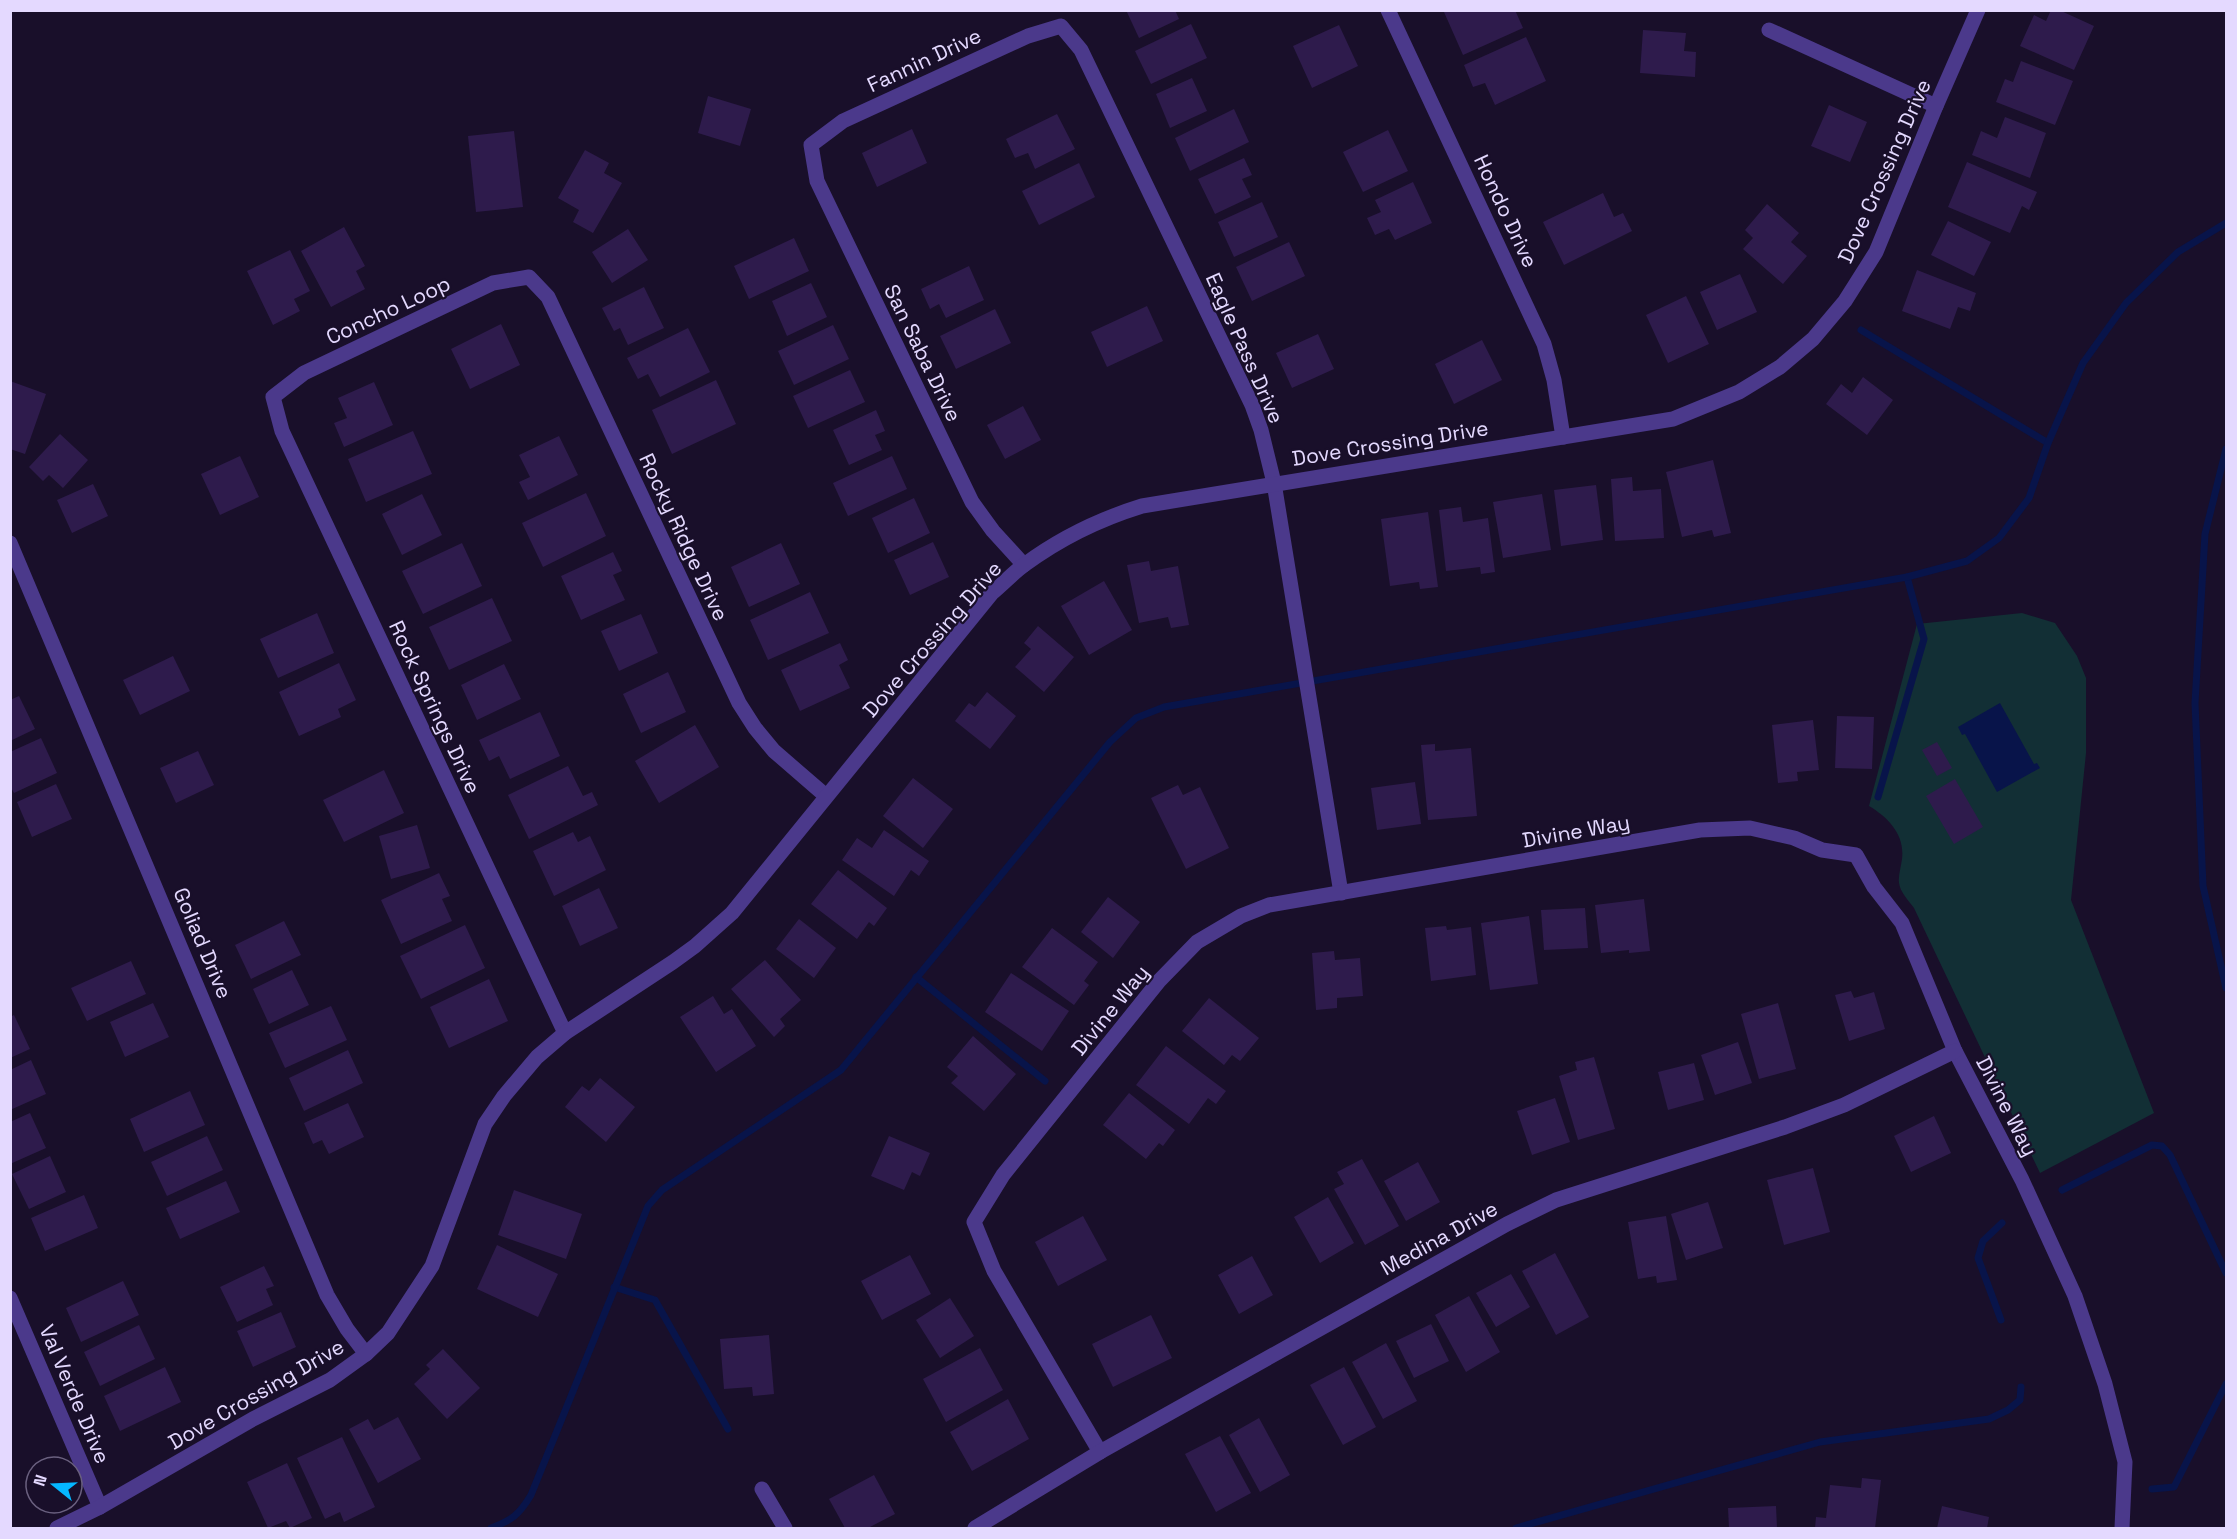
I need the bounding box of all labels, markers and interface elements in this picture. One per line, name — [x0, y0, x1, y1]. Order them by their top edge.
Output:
street label: Fannin Drive — [863, 22, 985, 98]
street label: Dove Crossing Drive — [1831, 75, 1937, 267]
street label: Hondo Drive — [1468, 150, 1544, 272]
street label: Eagle Pass Drive — [1200, 268, 1290, 428]
street label: Concho Loop — [322, 269, 454, 351]
street label: San Saba Drive — [878, 280, 968, 426]
street label: Dove Crossing Drive — [1290, 414, 1490, 472]
street label: Rocky Ridge Drive — [633, 449, 735, 625]
street label: Dove Crossing Drive — [857, 555, 1007, 723]
street label: Rock Springs Drive — [383, 616, 487, 798]
street label: Divine Way — [1520, 808, 1632, 854]
street label: Goliad Drive — [167, 883, 239, 1003]
street label: Divine Way — [1065, 959, 1155, 1061]
street label: Divine Way — [1970, 1051, 2044, 1161]
street label: Medina Drive — [1376, 1195, 1502, 1281]
street label: Val Verde Drive — [34, 1320, 116, 1468]
street label: Dove Crossing Drive — [163, 1333, 349, 1455]
north arrow — [24, 1455, 84, 1515]
text: N — [29, 1472, 52, 1489]

